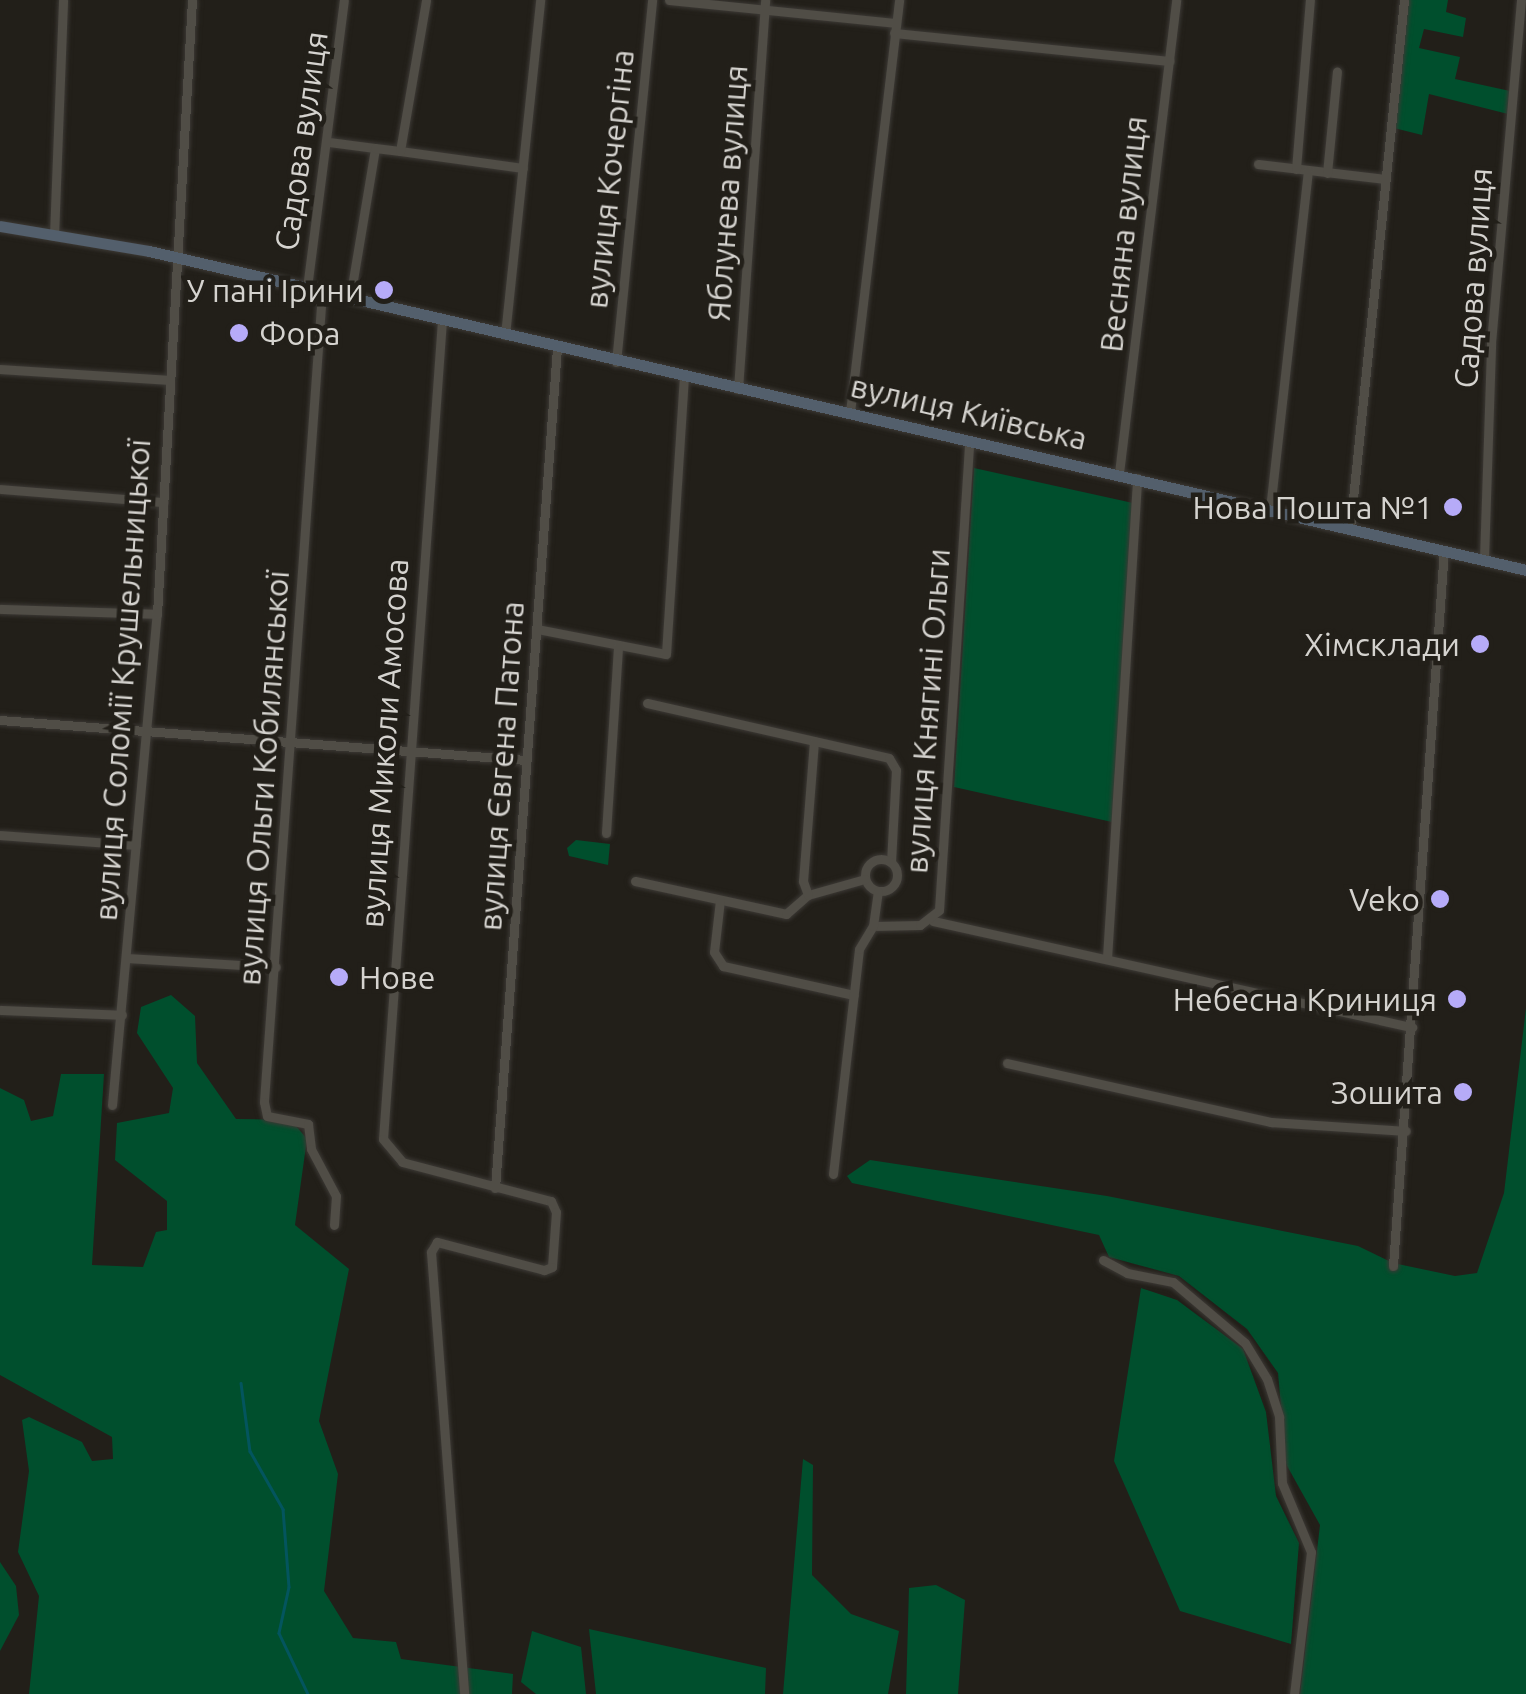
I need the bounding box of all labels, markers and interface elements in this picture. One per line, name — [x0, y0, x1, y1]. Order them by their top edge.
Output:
street label: Садова вулиця — [267, 29, 335, 253]
street label: вулиця Кочергіна — [576, 48, 642, 310]
street label: Яблунева вулиця — [699, 64, 755, 322]
street label: Весняна вулиця — [1092, 114, 1154, 354]
street label: Садова вулиця — [1446, 166, 1500, 390]
place label: У пані Ірини — [187, 271, 364, 309]
marker: У пані Ірини — [373, 279, 395, 301]
place label: Фора — [259, 314, 340, 352]
marker: Фора — [228, 322, 250, 344]
street label: вулиця Київська — [847, 366, 1091, 458]
street label: вулиця Соломії Крушельницької — [86, 438, 158, 922]
place label: Нова Пошта №1 — [1193, 488, 1433, 526]
marker: Нова Пошта №1 — [1442, 496, 1464, 518]
street label: вулиця Княгині Ольги — [896, 547, 958, 875]
street label: вулиця Миколи Амосова — [352, 557, 416, 929]
street label: вулиця Ольги Кобилянської — [229, 569, 297, 987]
street label: вулиця Євгена Патона — [470, 600, 532, 932]
place label: Хімсклади — [1304, 625, 1460, 663]
marker: Хімсклади — [1469, 633, 1491, 655]
place label: Veko — [1349, 880, 1420, 918]
marker: Veko — [1429, 888, 1451, 910]
place label: Нове — [359, 958, 435, 996]
marker: Нове — [328, 966, 350, 988]
place label: Небесна Криниця — [1173, 980, 1437, 1018]
marker: Небесна Криниця — [1446, 988, 1468, 1010]
place label: Зошита — [1331, 1073, 1443, 1111]
marker: Зошита — [1452, 1081, 1474, 1103]

